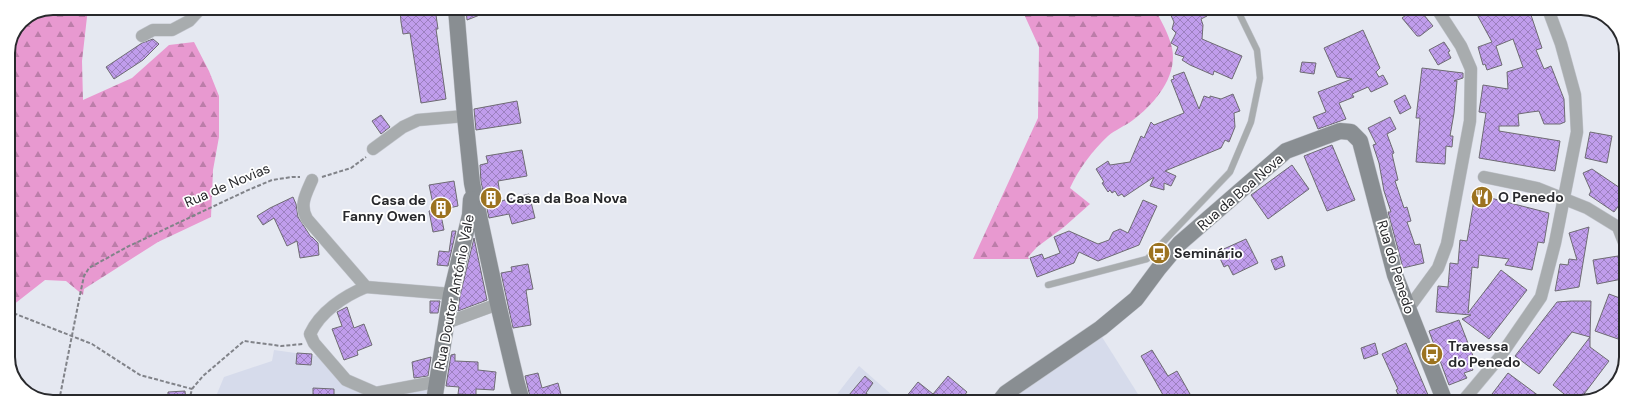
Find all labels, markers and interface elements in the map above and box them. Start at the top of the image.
street label: Rua da Boa Nova [1193,150,1287,234]
street label: Rua de Novias [182,159,272,211]
restaurant icon: O Penedo [1469,184,1495,210]
building icon: Casa da Boa Nova [478,185,504,211]
place label: O Penedo [1498,188,1564,206]
place label: Casa da Boa Nova [506,189,627,207]
place label: Casa de Fanny Owen [343,191,426,225]
building icon: Casa de Fanny Owen [428,195,454,221]
street label: Rua Doutor António Vale [430,213,478,371]
street label: Rua do Penedo [1373,218,1419,316]
bus stop icon: Seminário [1146,240,1172,266]
place label: Seminário [1174,244,1243,262]
place label: Travessa do Penedo [1448,337,1520,371]
bus stop icon: Travessa do Penedo [1419,341,1445,367]

